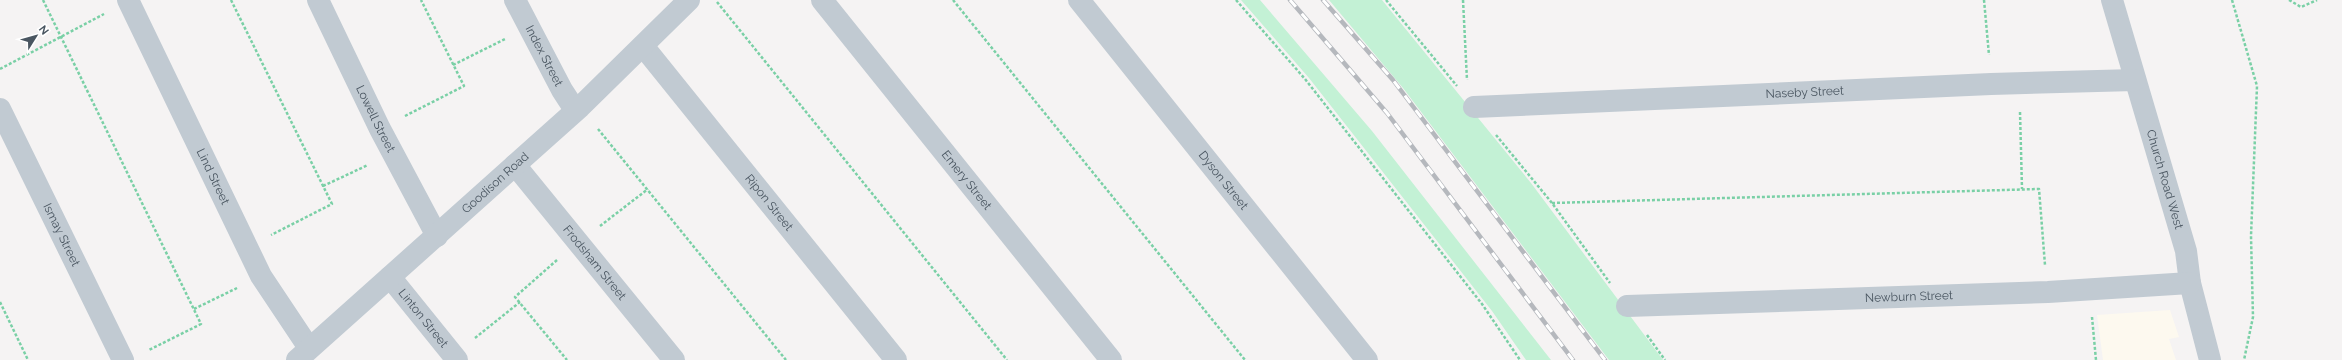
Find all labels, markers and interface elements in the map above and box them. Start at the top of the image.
north arrow [16,16,56,56]
text: N [36,23,51,38]
street label: Index Street [523,23,566,89]
street label: Lowell Street [353,83,398,155]
street label: Naseby Street [1765,84,1844,101]
street label: Church Road West [2144,128,2186,231]
street label: Lind Street [194,146,233,207]
street label: Emery Street [939,148,995,213]
street label: Dyson Street [1196,148,1251,213]
street label: Goodison Road [459,149,532,216]
street label: Ripon Street [742,172,796,234]
street label: Ismay Street [40,201,83,269]
street label: Frodsham Street [560,223,629,303]
street label: Linton Street [396,286,451,350]
street label: Newburn Street [1865,288,1953,305]

